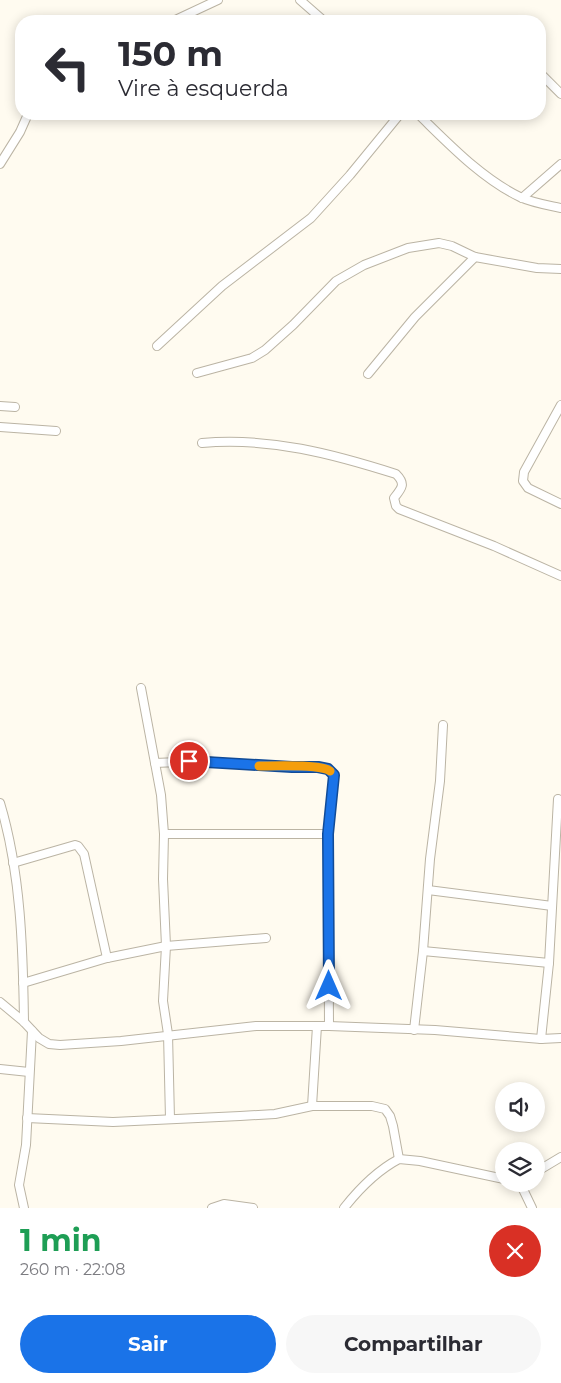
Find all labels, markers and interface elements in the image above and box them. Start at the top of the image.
text: 150 m [118,32,223,75]
icon: left [35,35,100,100]
text: Vire à esquerda [118,75,289,102]
pin [168,740,210,782]
icon: arrive [175,747,203,775]
position arrow [302,959,354,1011]
map controls [495,1082,545,1192]
button: sound [495,1082,545,1132]
button: layers [495,1142,545,1192]
text: 1 min [20,1222,101,1259]
button: close [489,1225,541,1277]
text: 260 m · 22:08 [20,1260,125,1279]
button: Sair [20,1315,276,1373]
button: Compartilhar [286,1315,541,1373]

